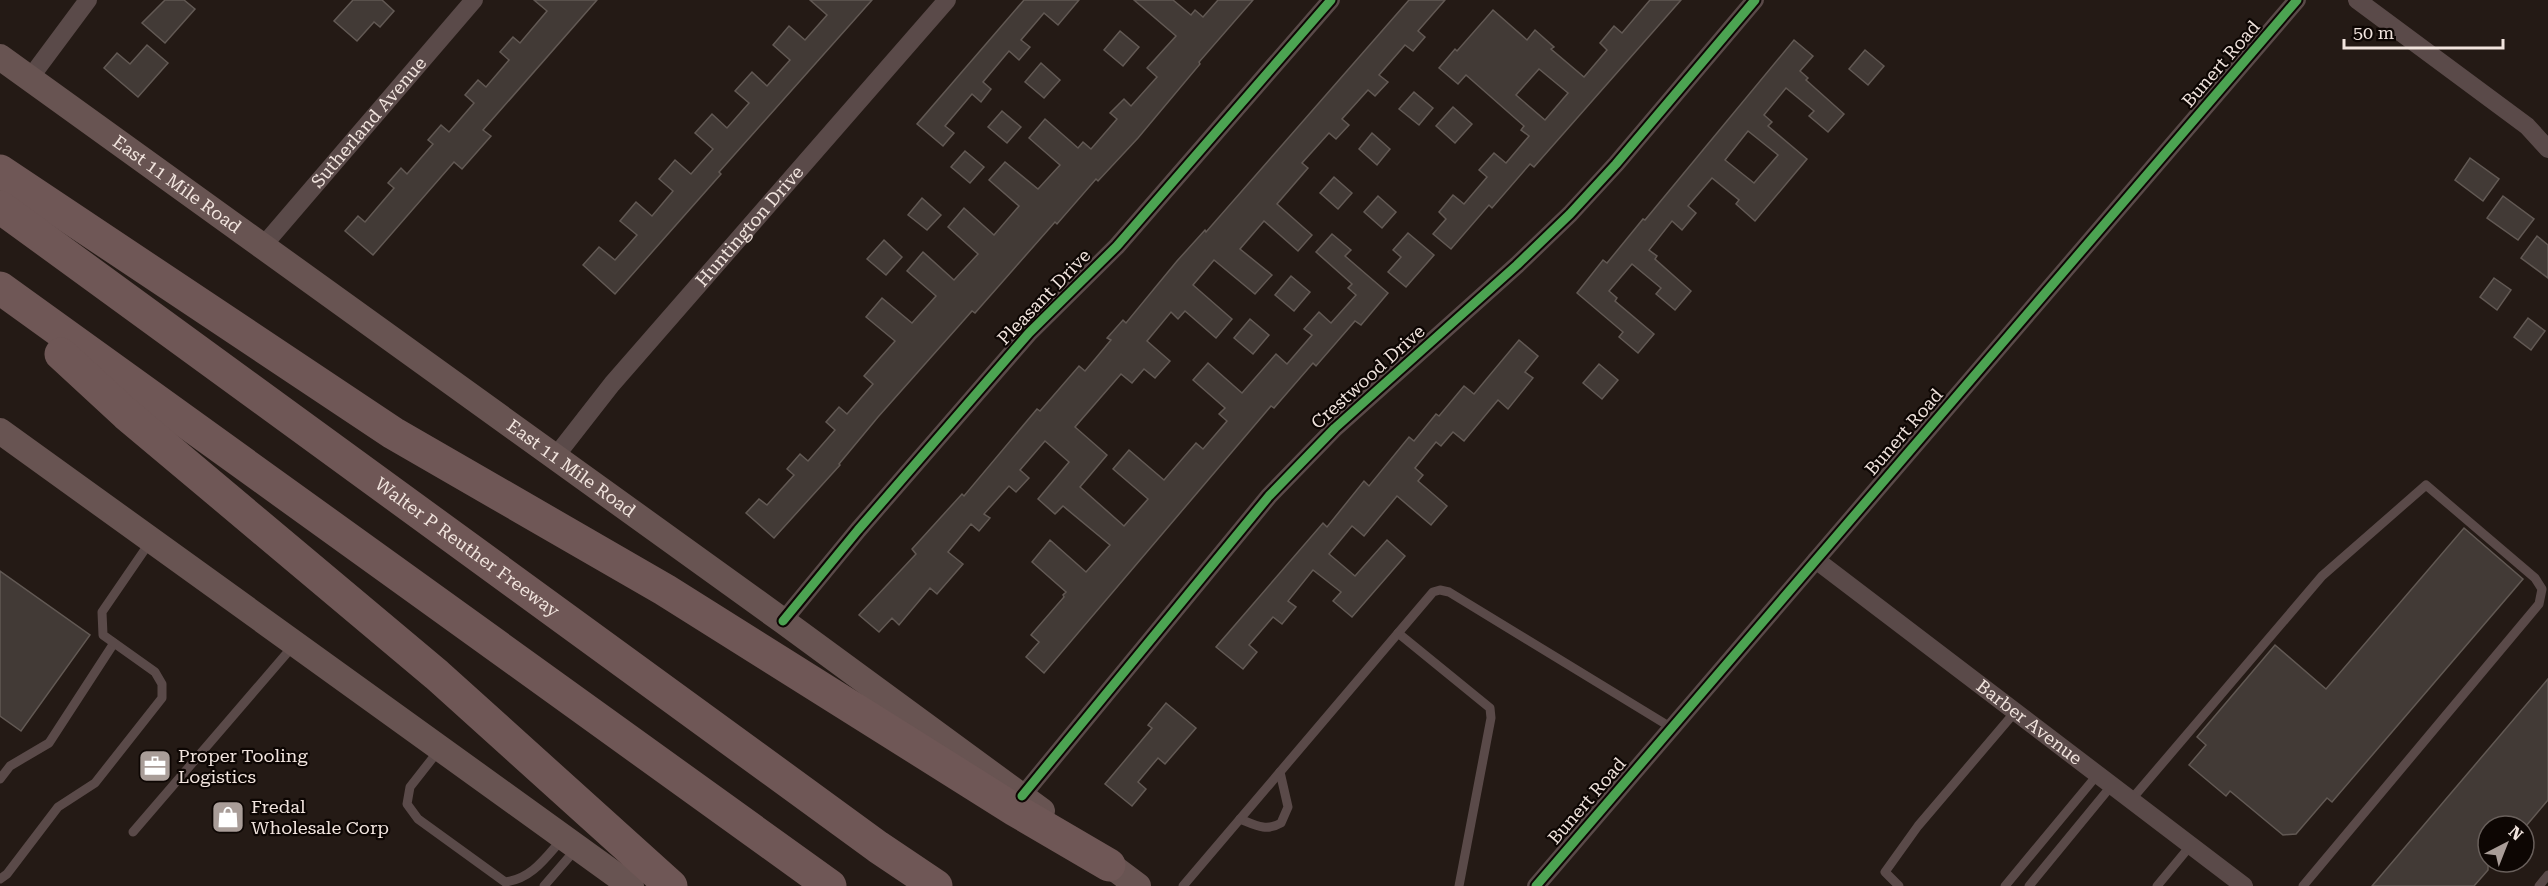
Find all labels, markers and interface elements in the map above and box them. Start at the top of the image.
scale bar [2344,12,2503,50]
street label: Bunert Road [2177,16,2264,111]
text: 50 m [2353,22,2394,43]
street label: Sutherland Avenue [306,52,430,192]
street label: East 11 Mile Road [109,131,246,238]
street label: Huntington Drive [691,161,808,291]
street label: Pleasant Drive [993,244,1095,349]
street label: Crestwood Drive [1307,320,1429,433]
street label: Bunert Road [1860,384,1947,479]
street label: East 11 Mile Road [503,415,640,522]
street label: Walter P Reuther Freeway [371,473,564,621]
street label: Barber Avenue [1973,675,2087,769]
place label: Proper Tooling Logistics [178,745,308,787]
office icon: Proper Tooling Logistics [137,748,173,784]
street label: Bunert Road [1543,753,1630,848]
place label: Fredal Wholesale Corp [251,796,389,838]
shop icon: Fredal Wholesale Corp [210,799,246,835]
north arrow [2476,814,2536,874]
text: N [2505,822,2527,844]

